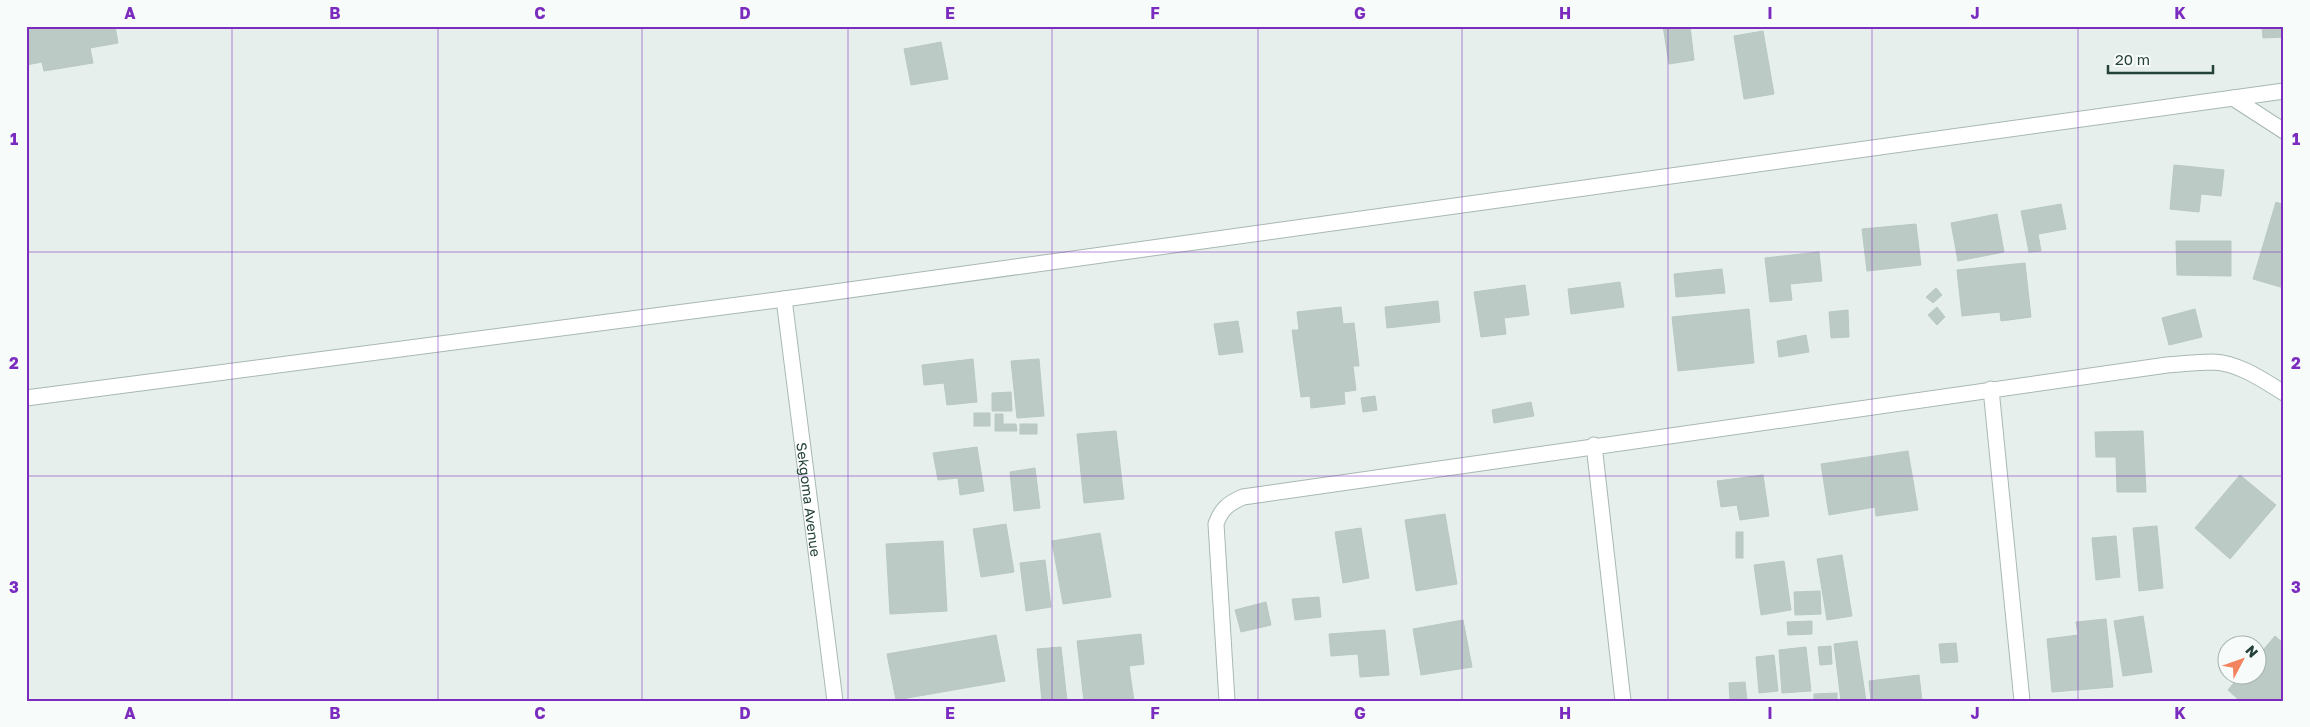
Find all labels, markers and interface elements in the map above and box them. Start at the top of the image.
text: A [124,3,136,23]
text: B [329,3,341,23]
text: C [534,3,546,23]
text: D [739,3,751,23]
text: E [945,3,955,23]
text: F [1150,3,1160,23]
text: G [1354,3,1366,23]
text: H [1559,3,1571,23]
text: I [1767,3,1773,23]
text: J [1970,3,1980,23]
text: K [2174,3,2186,23]
scale bar [2108,42,2212,74]
text: 20 m [2115,50,2150,68]
text: 1 [10,129,18,149]
text: 1 [2292,129,2300,149]
text: 2 [9,353,19,373]
text: 2 [2291,353,2301,373]
street label: Sekgoma Avenue [794,441,825,558]
text: 3 [9,577,19,597]
text: 3 [2291,577,2301,597]
north arrow [2218,634,2268,684]
text: N [2242,642,2262,661]
text: A [124,703,136,723]
text: B [329,703,341,723]
text: C [534,703,546,723]
text: D [739,703,751,723]
text: E [945,703,955,723]
text: F [1150,703,1160,723]
text: G [1354,703,1366,723]
text: H [1559,703,1571,723]
text: I [1767,703,1773,723]
text: J [1970,703,1980,723]
text: K [2174,703,2186,723]

